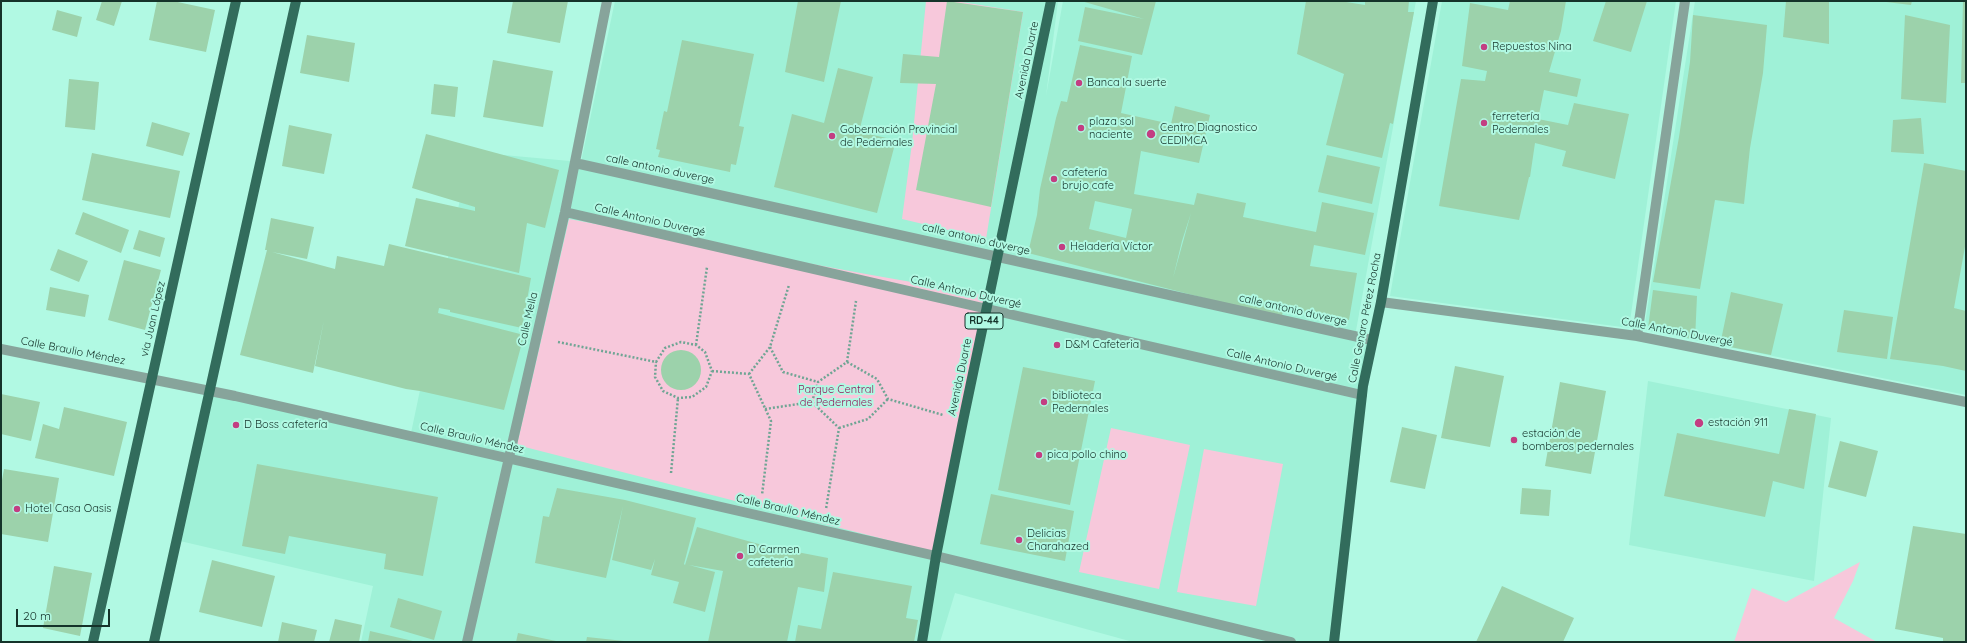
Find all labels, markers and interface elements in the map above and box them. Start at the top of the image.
street label: Avenida Duarte [1012,20,1042,100]
place label: Repuestos Nina [1492,40,1572,54]
marker: Repuestos Nina [1479,42,1489,52]
place label: Banca la suerte [1087,76,1167,90]
marker: Banca la suerte [1074,78,1084,88]
place label: ferretería Pedernales [1492,110,1549,136]
place label: plaza sol naciente [1089,115,1134,141]
marker: ferretería Pedernales [1479,118,1489,128]
place label: Centro Diagnostico CEDIMCA [1160,121,1258,147]
place label: Gobernación Provincial de Pedernales [840,123,957,149]
marker: plaza sol naciente [1076,123,1086,133]
marker: Centro Diagnostico CEDIMCA [1145,128,1157,140]
marker: Gobernación Provincial de Pedernales [827,131,837,141]
street label: calle antonio duverge [605,151,715,187]
place label: cafetería brujo cafe [1062,166,1114,192]
marker: cafetería brujo cafe [1049,174,1059,184]
street label: Calle Antonio Duvergé [593,201,707,239]
street label: calle antonio duverge [921,220,1031,258]
place label: Heladería Víctor [1070,240,1152,254]
marker: Heladería Víctor [1057,242,1067,252]
street label: Calle Genaro Pérez Rocha [1346,252,1384,384]
street label: Calle Antonio Duvergé [909,273,1023,311]
street label: via Juan López [138,280,168,358]
street label: Calle Mella [515,291,541,347]
street label: calle antonio duverge [1238,291,1348,329]
road number: RD-44 [965,313,1003,329]
street label: Calle Antonio Duvergé [1620,315,1734,349]
street label: Calle Braulio Méndez [19,334,127,368]
street label: Avenida Duarte [945,337,975,417]
place label: D&M Cafeteria [1065,338,1139,352]
marker: D&M Cafeteria [1052,340,1062,350]
street label: Calle Antonio Duvergé [1225,346,1339,384]
park label: Parque Central de Pedernales [798,383,874,409]
place label: biblioteca Pedernales [1052,389,1109,415]
marker: biblioteca Pedernales [1039,397,1049,407]
place label: estación 911 [1708,416,1768,430]
marker: estación 911 [1693,417,1705,429]
place label: D Boss cafetería [244,418,327,432]
marker: D Boss cafetería [231,420,241,430]
street label: Calle Braulio Méndez [419,420,525,456]
place label: estación de bomberos pedernales [1522,427,1634,453]
marker: estación de bomberos pedernales [1509,435,1519,445]
place label: pica pollo chino [1047,448,1127,462]
marker: pica pollo chino [1034,450,1044,460]
street label: Calle Braulio Méndez [735,492,841,528]
place label: Hotel Casa Oasis [25,502,112,516]
marker: Hotel Casa Oasis [12,504,22,514]
place label: Delicias Charahazed [1027,527,1089,553]
marker: Delicias Charahazed [1014,535,1024,545]
place label: D Carmen cafetería [748,543,800,569]
marker: D Carmen cafetería [735,551,745,561]
scale bar [18,601,112,627]
text: 20 m [23,608,51,623]

